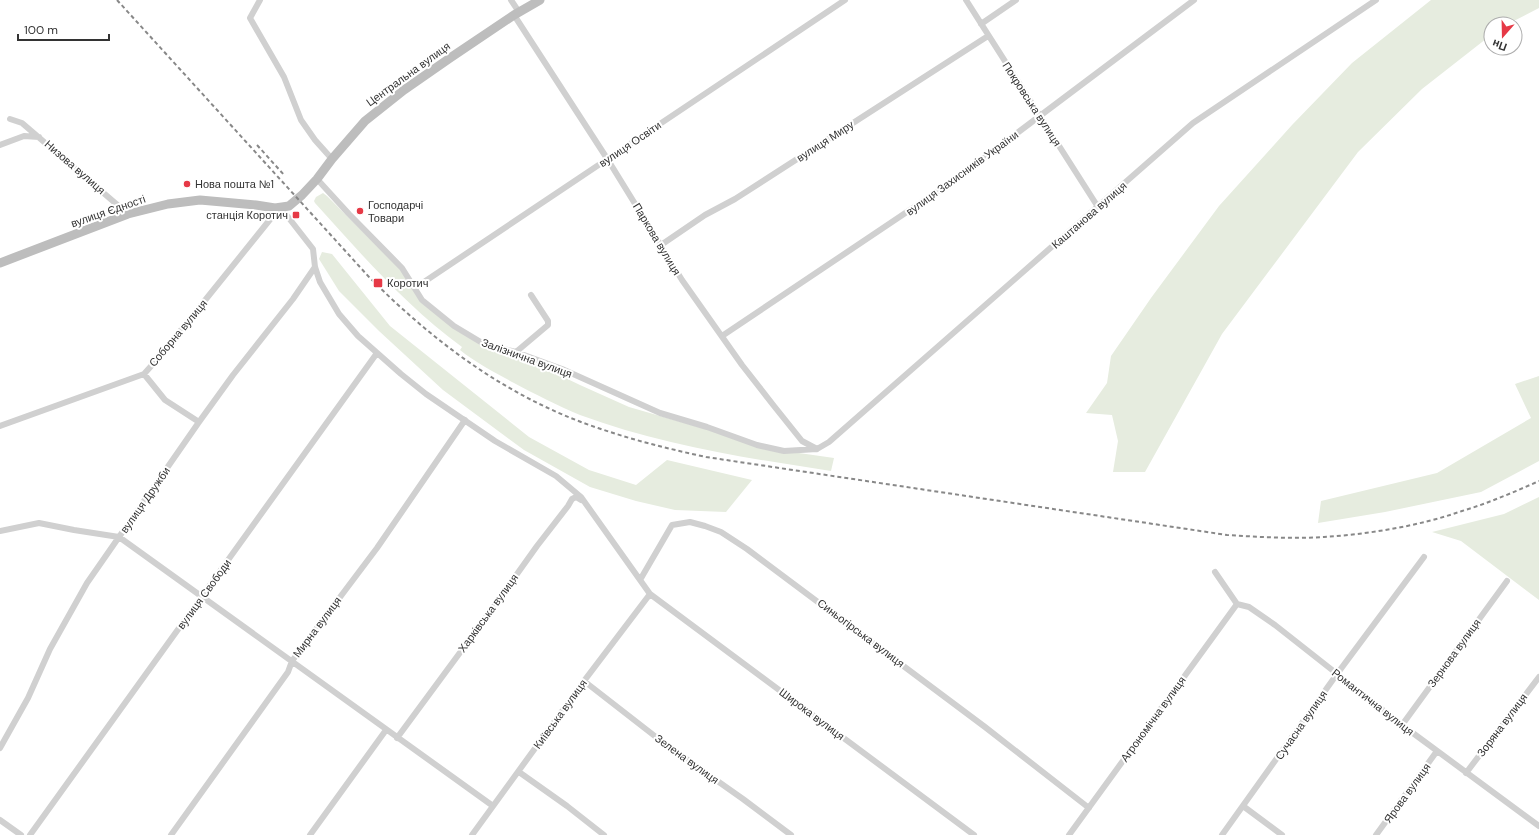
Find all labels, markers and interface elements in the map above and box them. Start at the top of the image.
scale bar [18,16,109,42]
north arrow [1483,16,1523,56]
text: 100 m [24,22,58,38]
text: Пн [1490,36,1509,54]
street label: Центральна вулиця [363,39,453,109]
street label: Покровська вулиця [999,59,1065,149]
street label: вулиця Миру [794,117,857,165]
street label: вулиця Освіти [596,118,664,170]
street label: вулиця Захисників України [903,127,1021,219]
street label: Низова вулиця [42,137,108,197]
place label: Нова пошта №1 [195,177,274,191]
marker: Нова пошта №1 [182,179,192,189]
street label: Каштанова вулиця [1049,179,1129,251]
street label: вулиця Єдності [69,192,147,230]
place label: Господарчі Товари [368,198,423,225]
street label: Паркова вулиця [630,200,684,278]
marker: Господарчі Товари [355,206,365,216]
place label: станція Коротич [206,208,288,222]
marker: станція Коротич [291,210,301,220]
place label: Коротич [387,276,428,290]
marker: Коротич [372,277,384,289]
street label: Соборна вулиця [146,297,210,369]
street label: Залізнична вулиця [480,335,574,381]
street label: вулиця Дружби [117,464,173,536]
street label: вулиця Свободи [174,556,234,632]
street label: Харківська вулиця [455,571,521,655]
street label: Мирна вулиця [290,594,344,660]
street label: Синьогірська вулиця [815,596,907,670]
street label: Зернова вулиця [1424,616,1484,690]
street label: Романтична вулиця [1329,666,1417,738]
street label: Агрономічна вулиця [1117,673,1189,765]
street label: Київська вулиця [530,677,590,751]
street label: Широка вулиця [777,685,847,743]
street label: Сучасна вулиця [1272,688,1330,762]
street label: Зоряна вулиця [1474,691,1530,759]
street label: Зелена вулиця [652,731,722,787]
street label: Ярова вулиця [1381,760,1433,826]

